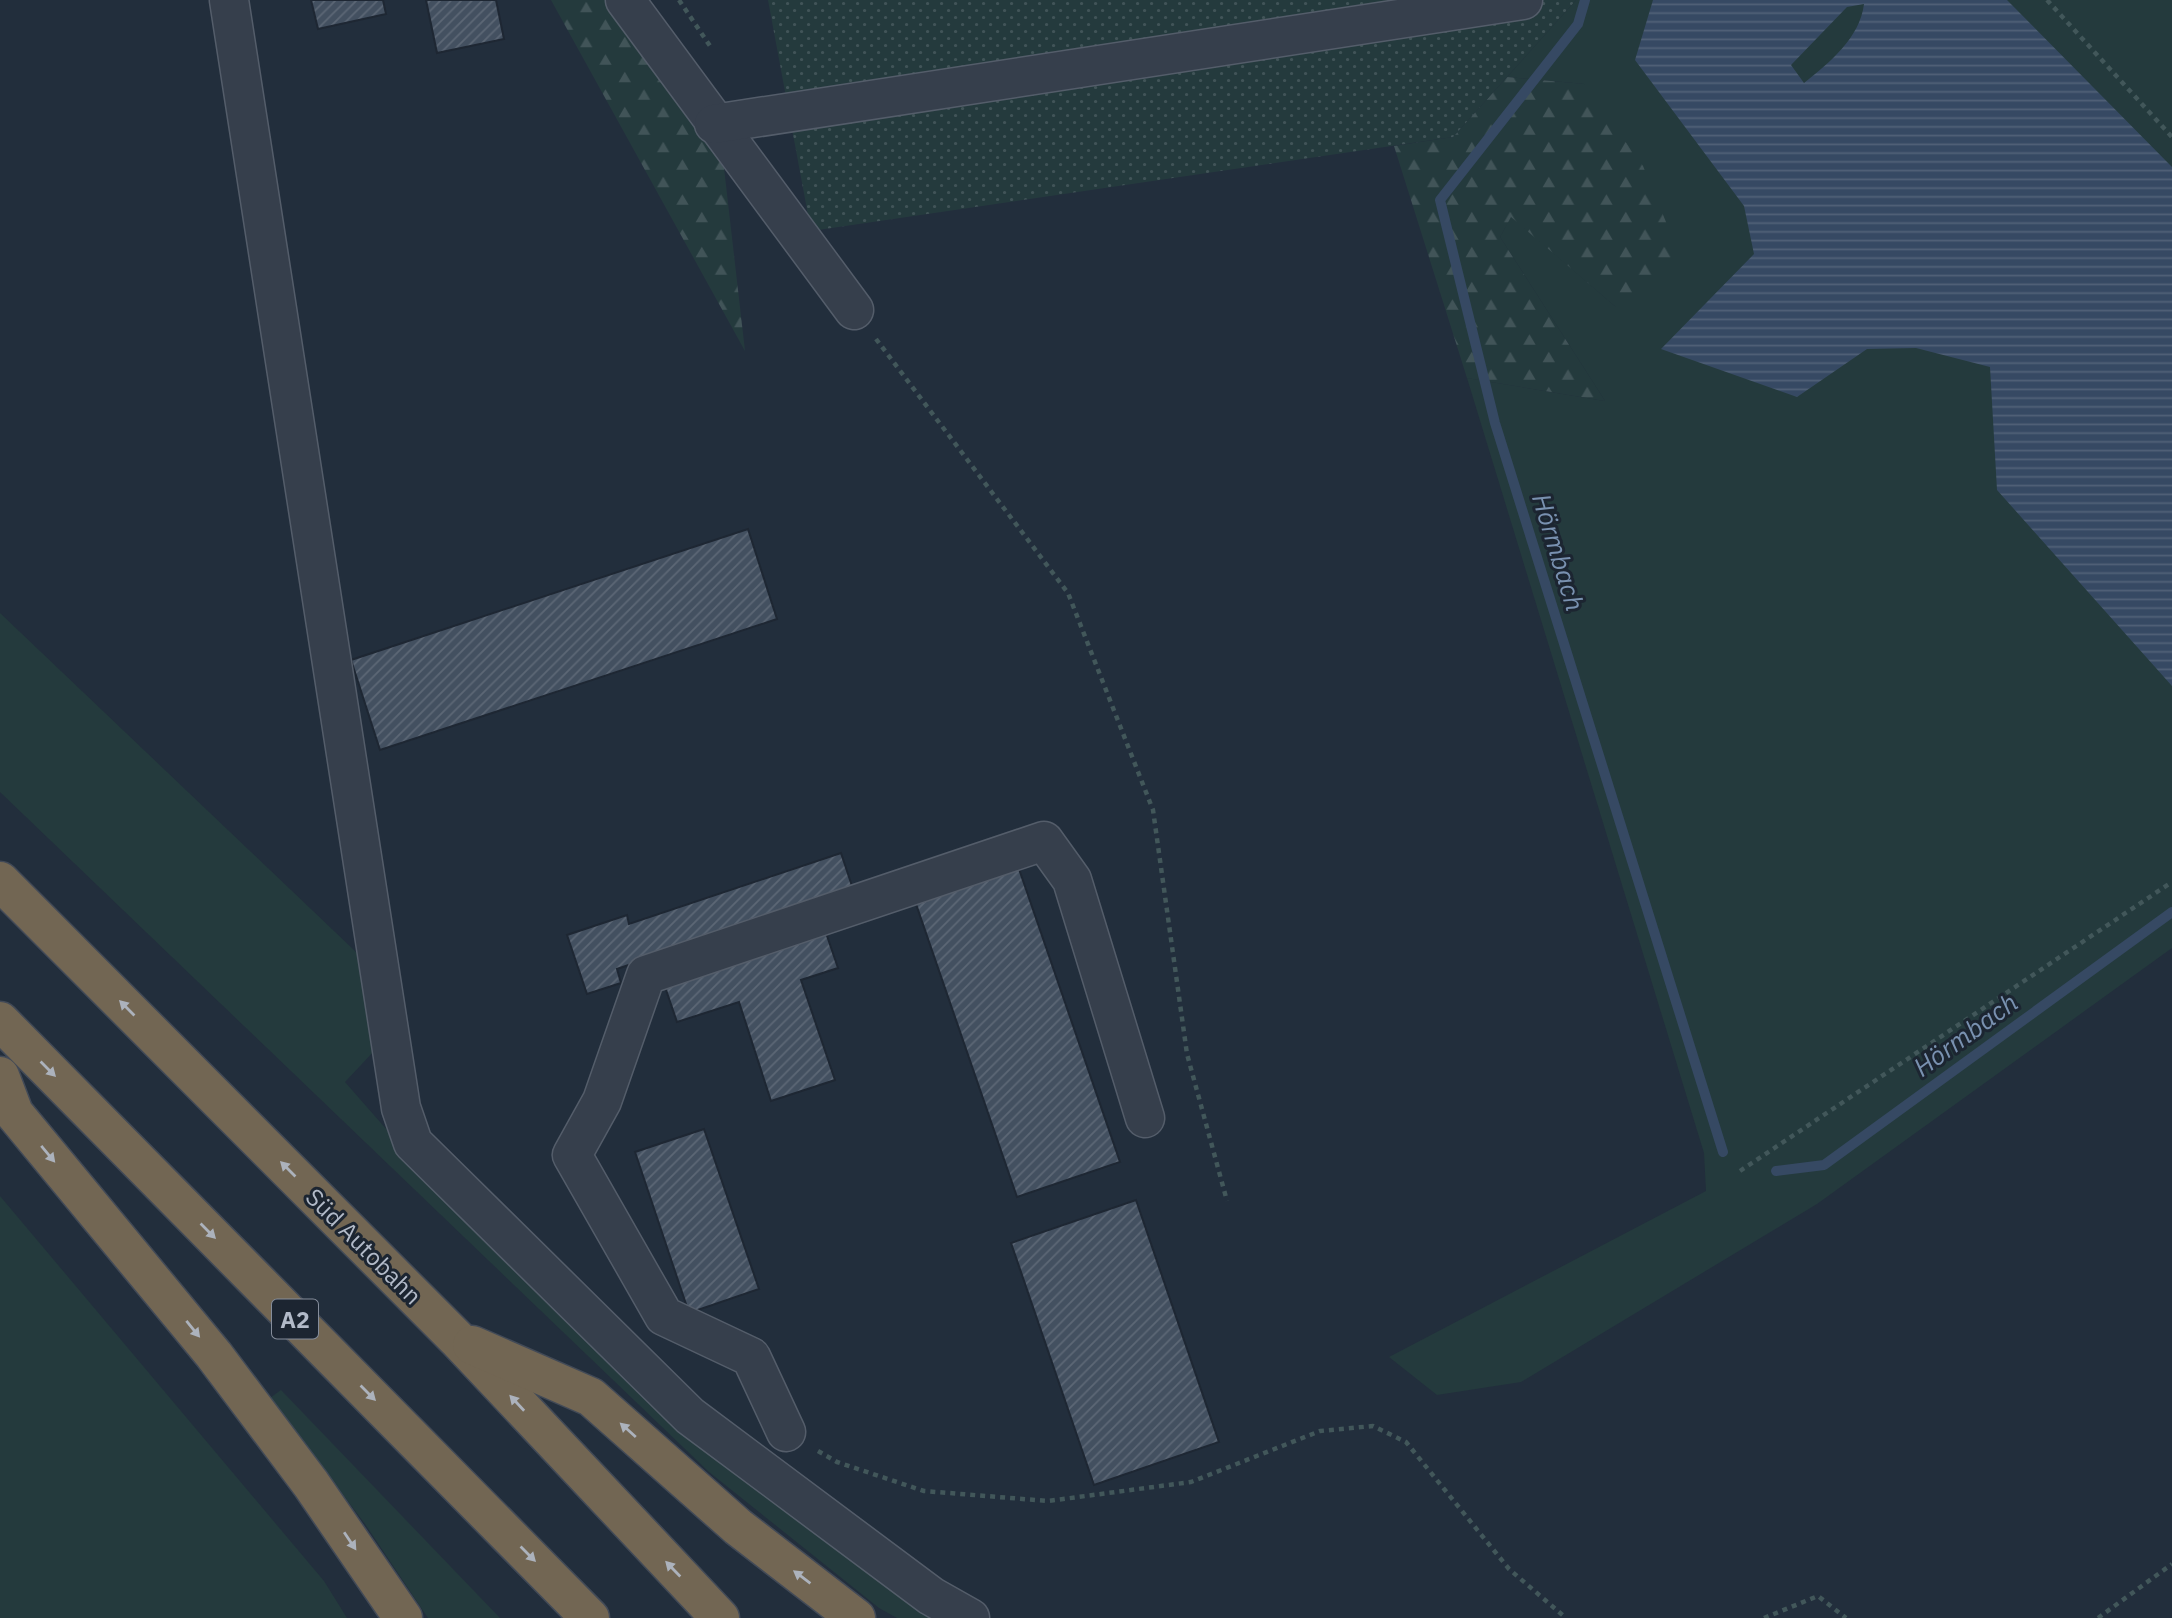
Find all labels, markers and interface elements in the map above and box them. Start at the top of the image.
water label: Hörmbach [1525,489,1593,615]
water label: Hörmbach [1906,985,2024,1083]
one-way arrow [119,1001,136,1017]
one-way arrow [39,1061,56,1077]
one-way arrow [40,1145,55,1162]
one-way arrow [279,1161,296,1178]
street label: Süd Autobahn [299,1181,429,1311]
one-way arrow [200,1222,216,1239]
road number: A2 [272,1300,318,1338]
one-way arrow [185,1321,200,1338]
one-way arrow [360,1384,377,1401]
one-way arrow [509,1394,525,1412]
one-way arrow [619,1422,637,1438]
one-way arrow [343,1532,357,1550]
one-way arrow [520,1546,537,1563]
one-way arrow [665,1561,681,1578]
one-way arrow [793,1569,811,1584]

